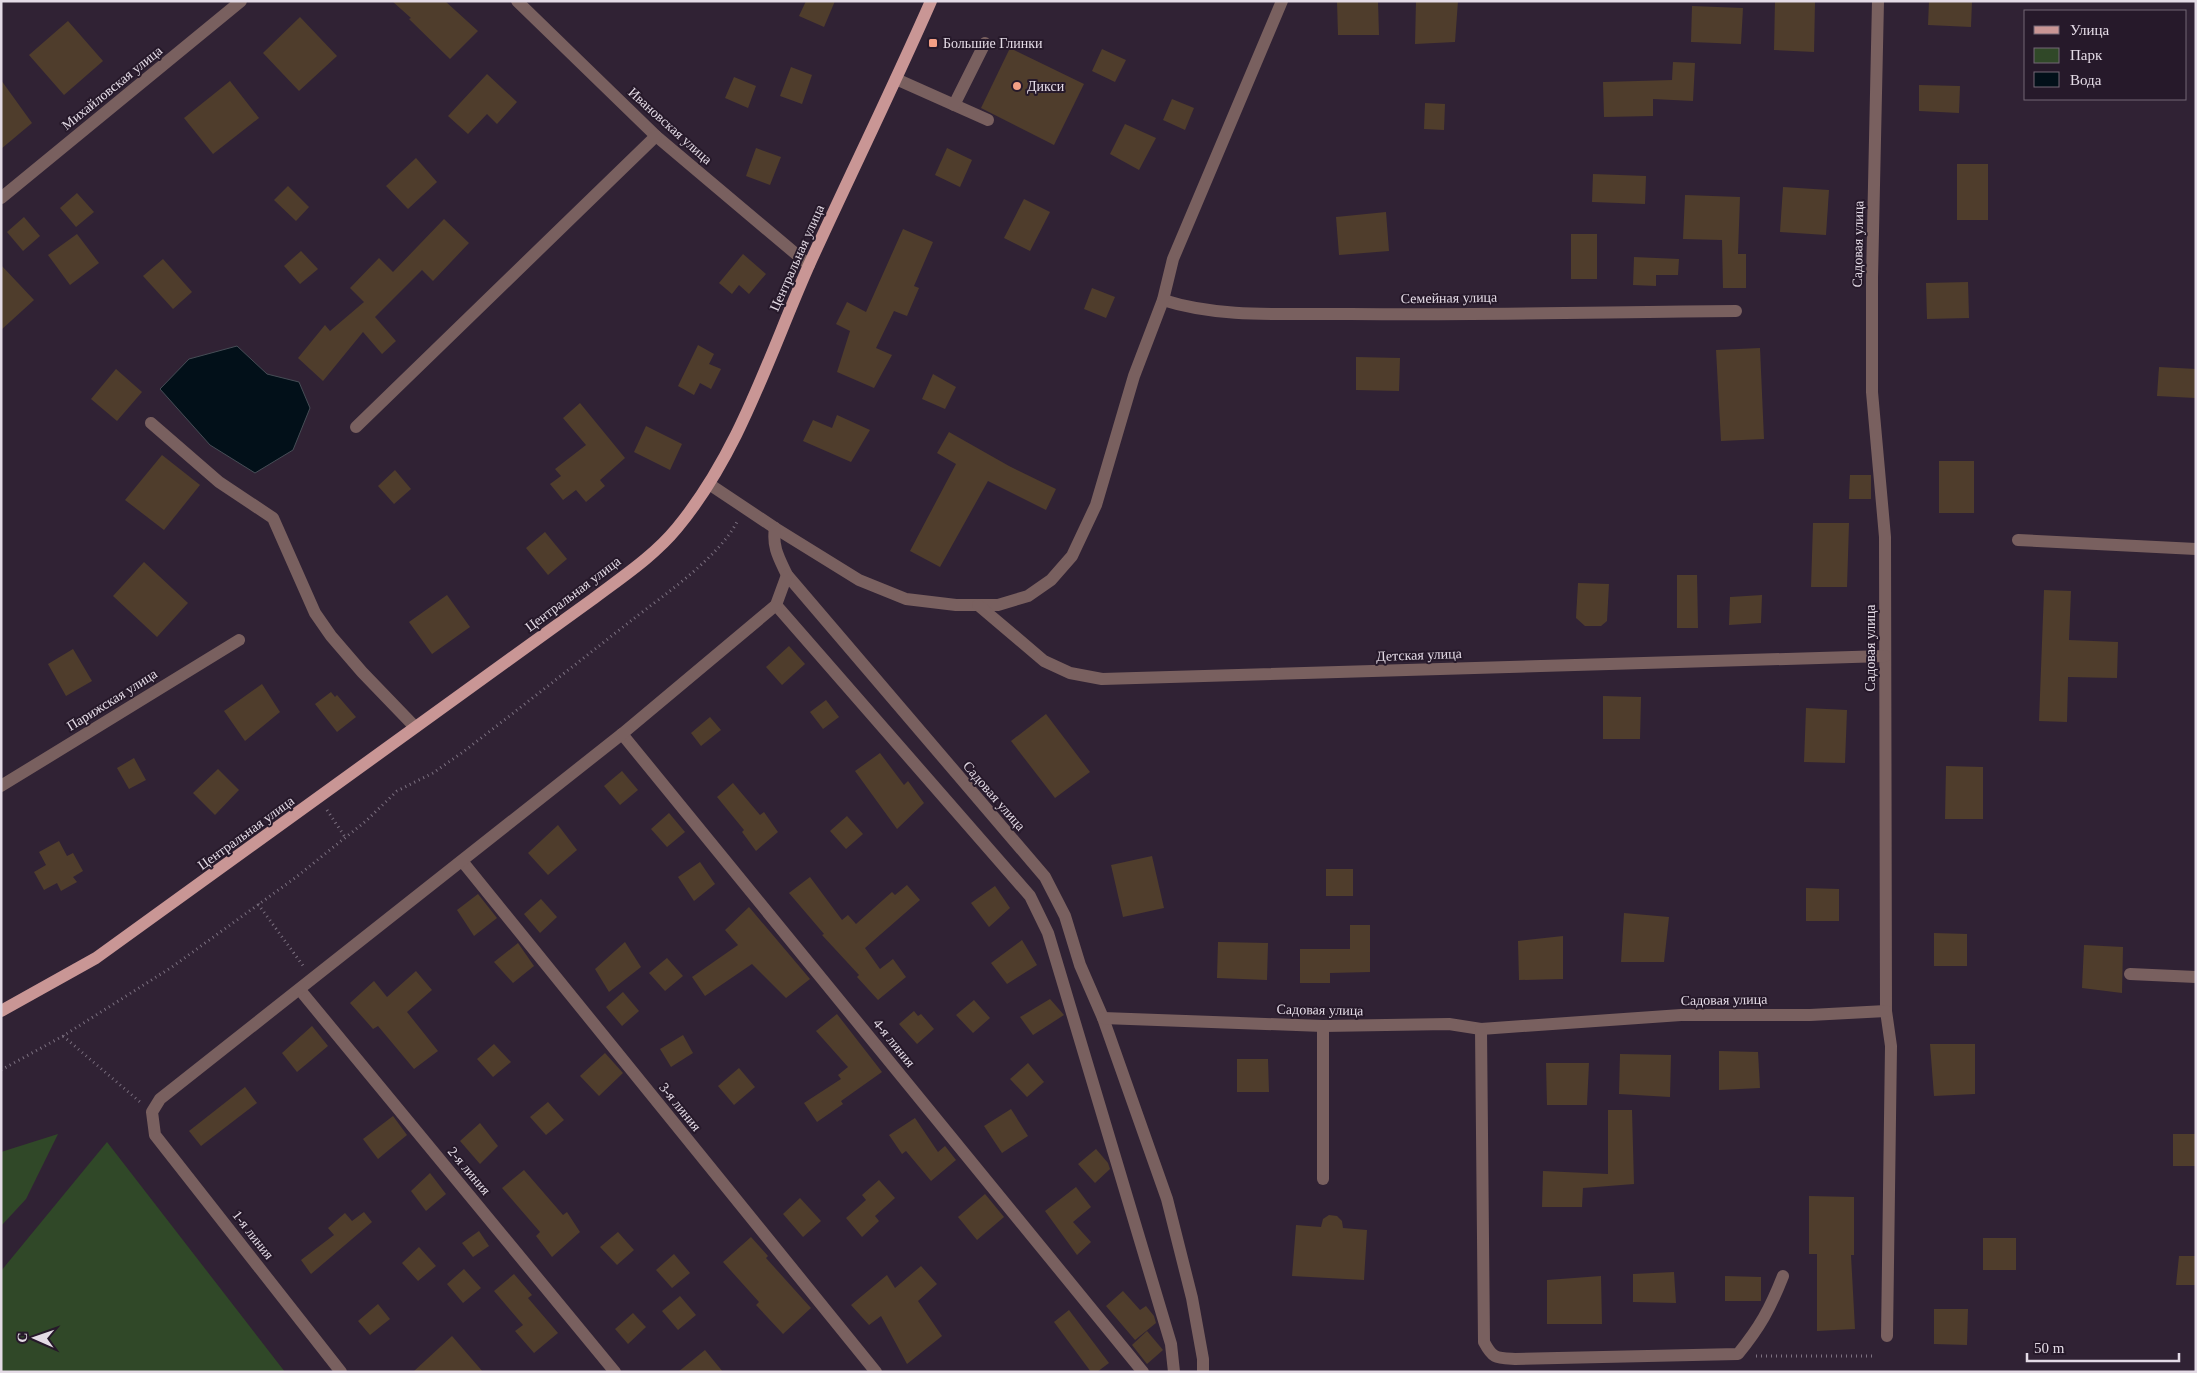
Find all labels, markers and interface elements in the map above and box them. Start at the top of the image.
legend [2024,10,2187,100]
text: Улица [2070,22,2109,38]
place label: Большие Глинки [943,36,1043,51]
marker: Большие Глинки [927,37,939,49]
street label: Михайловская улица [59,43,166,133]
text: Парк [2070,47,2103,63]
text: Вода [2070,72,2102,88]
place label: Дикси [1027,79,1065,94]
marker: Дикси [1011,80,1023,92]
street label: Ивановская улица [625,85,715,168]
street label: Садовая улица [1850,200,1866,288]
street label: Центральная улица [767,202,828,314]
street label: Семейная улица [1401,290,1498,306]
street label: Центральная улица [523,553,624,635]
street label: Садовая улица [1863,604,1878,691]
street label: Детская улица [1376,646,1463,664]
street label: Парижская улица [64,666,161,734]
street label: Садовая улица [960,758,1029,834]
street label: Центральная улица [195,793,298,873]
street label: Садовая улица [1680,992,1768,1008]
street label: Садовая улица [1276,1002,1364,1018]
street label: 4-я линия [870,1016,918,1070]
street label: 3-я линия [656,1080,704,1134]
street label: 2-я линия [445,1144,494,1198]
street label: 1-я линия [229,1208,277,1263]
north arrow [10,1313,60,1363]
scale bar [2027,1330,2180,1362]
text: С [15,1332,30,1343]
text: 50 m [2034,1340,2065,1356]

